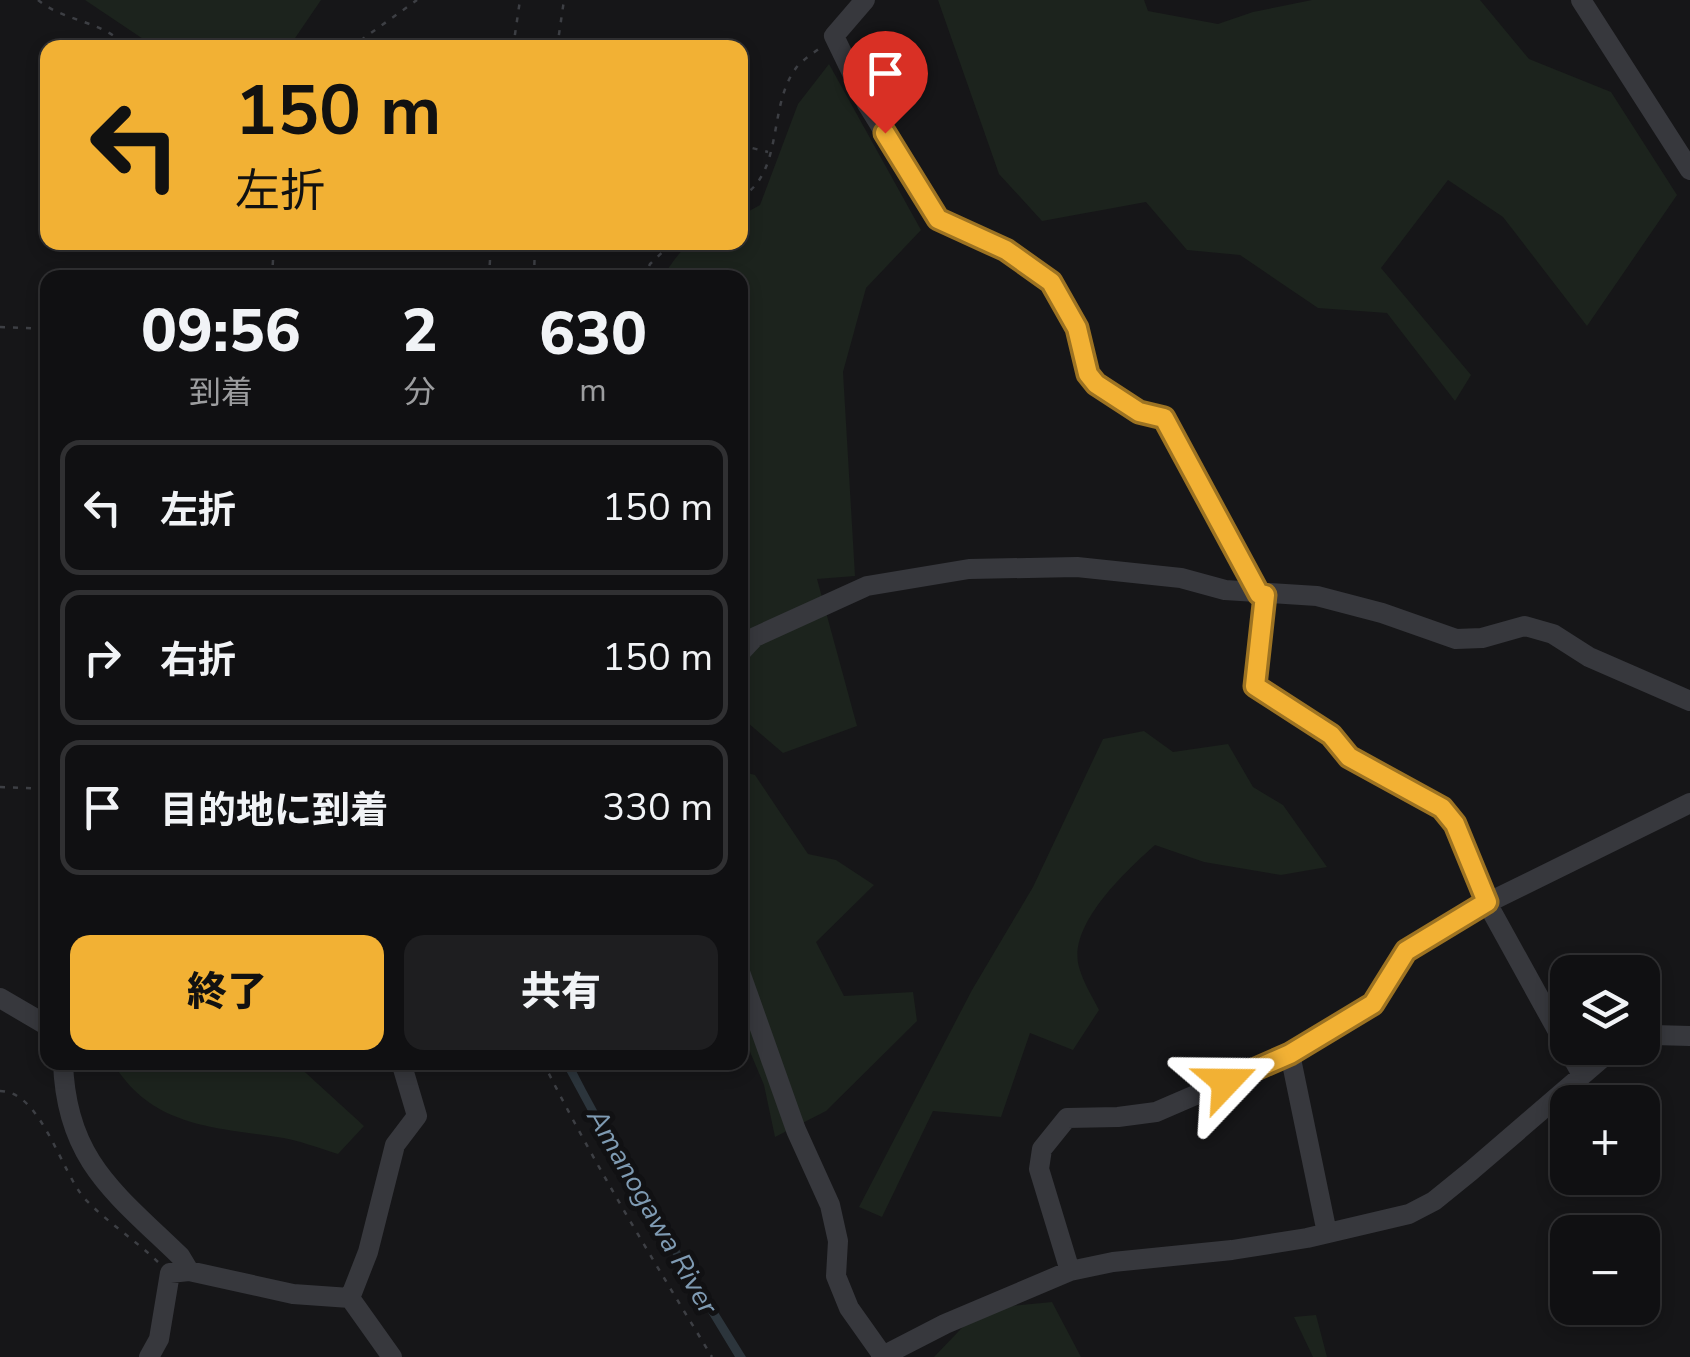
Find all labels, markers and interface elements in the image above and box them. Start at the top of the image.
pin [843,31,928,134]
icon: arrive [858,46,913,101]
text: 150 m [235,63,441,159]
icon: left [70,80,200,210]
text: 左折 [235,161,325,222]
text: 09:56 [141,290,301,372]
text: 2 [402,290,438,372]
text: 630 [539,293,647,375]
text: m [579,369,607,412]
text: 到着 [189,371,253,414]
text: 分 [404,371,436,414]
icon: left [75,480,130,535]
text: 150 m [602,482,713,533]
text: 左折 [160,485,236,536]
icon: right [75,630,130,685]
text: 150 m [602,632,713,683]
text: 右折 [160,635,236,686]
icon: arrive [75,780,130,835]
text: 330 m [602,782,713,833]
text: 目的地に到着 [160,785,388,836]
button: 終了 [70,935,384,1050]
button: 共有 [404,935,718,1050]
map controls [1550,955,1660,1325]
button: layers [1550,955,1660,1065]
position arrow [1174,1030,1278,1134]
button: + [1550,1085,1660,1195]
water label: Amanogawa River [577,1101,727,1322]
button: − [1550,1215,1660,1325]

